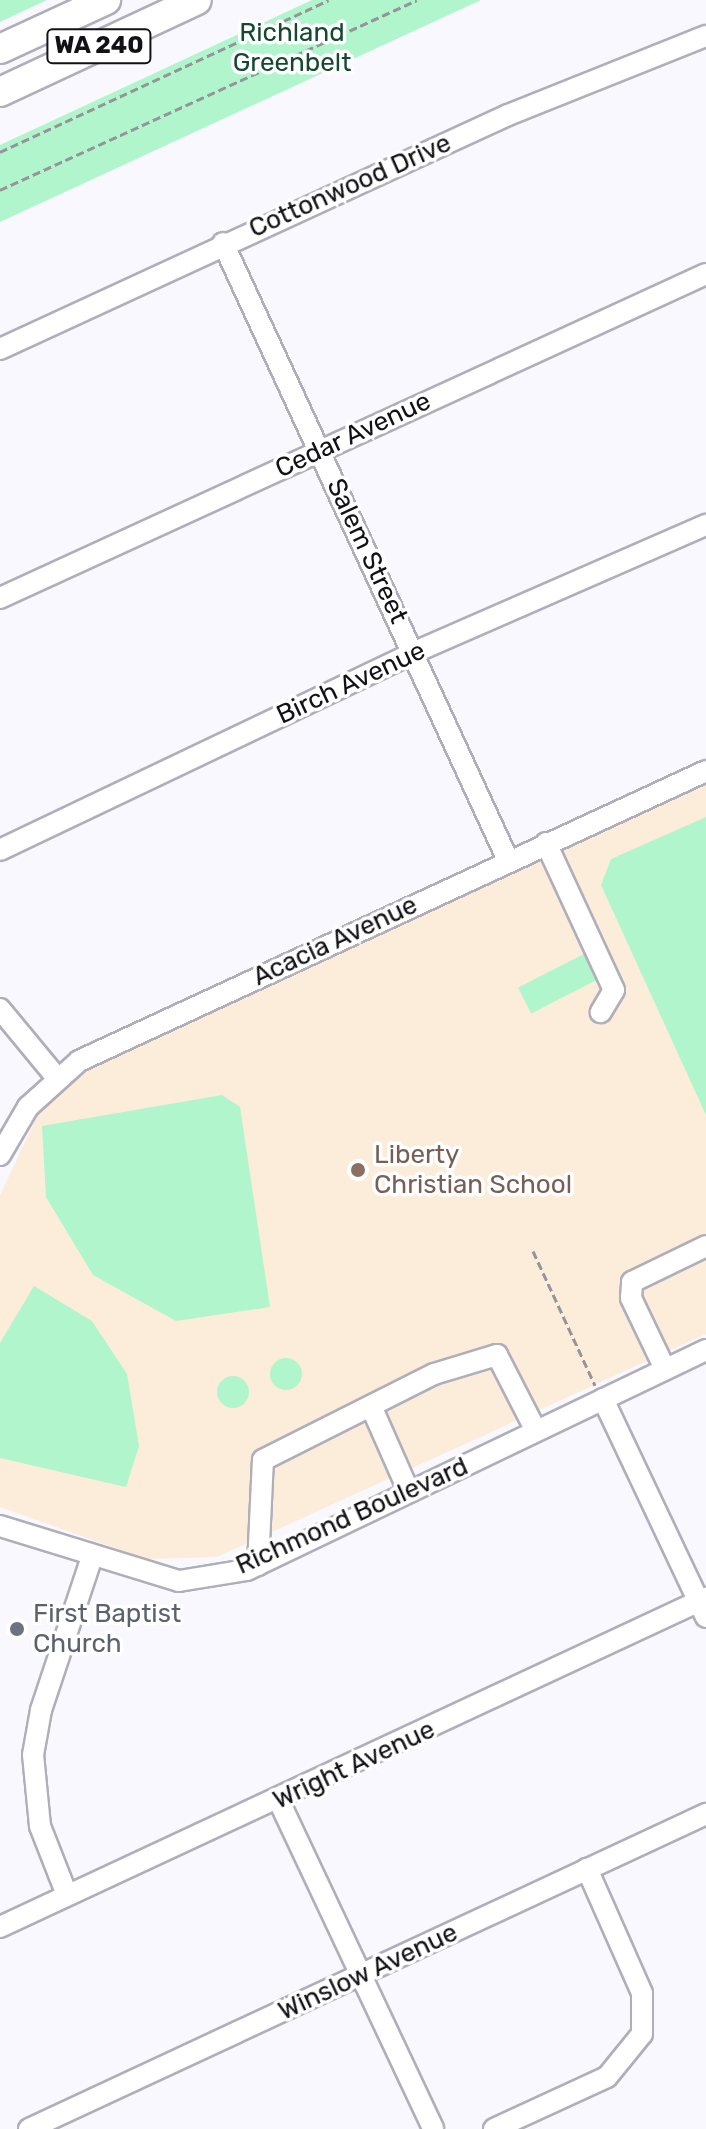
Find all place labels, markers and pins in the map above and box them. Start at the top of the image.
place label: Liberty Christian School [374,1139,572,1200]
marker: Liberty Christian School [349,1161,367,1179]
place label: First Baptist Church [33,1598,181,1660]
marker: First Baptist Church [8,1620,26,1638]

